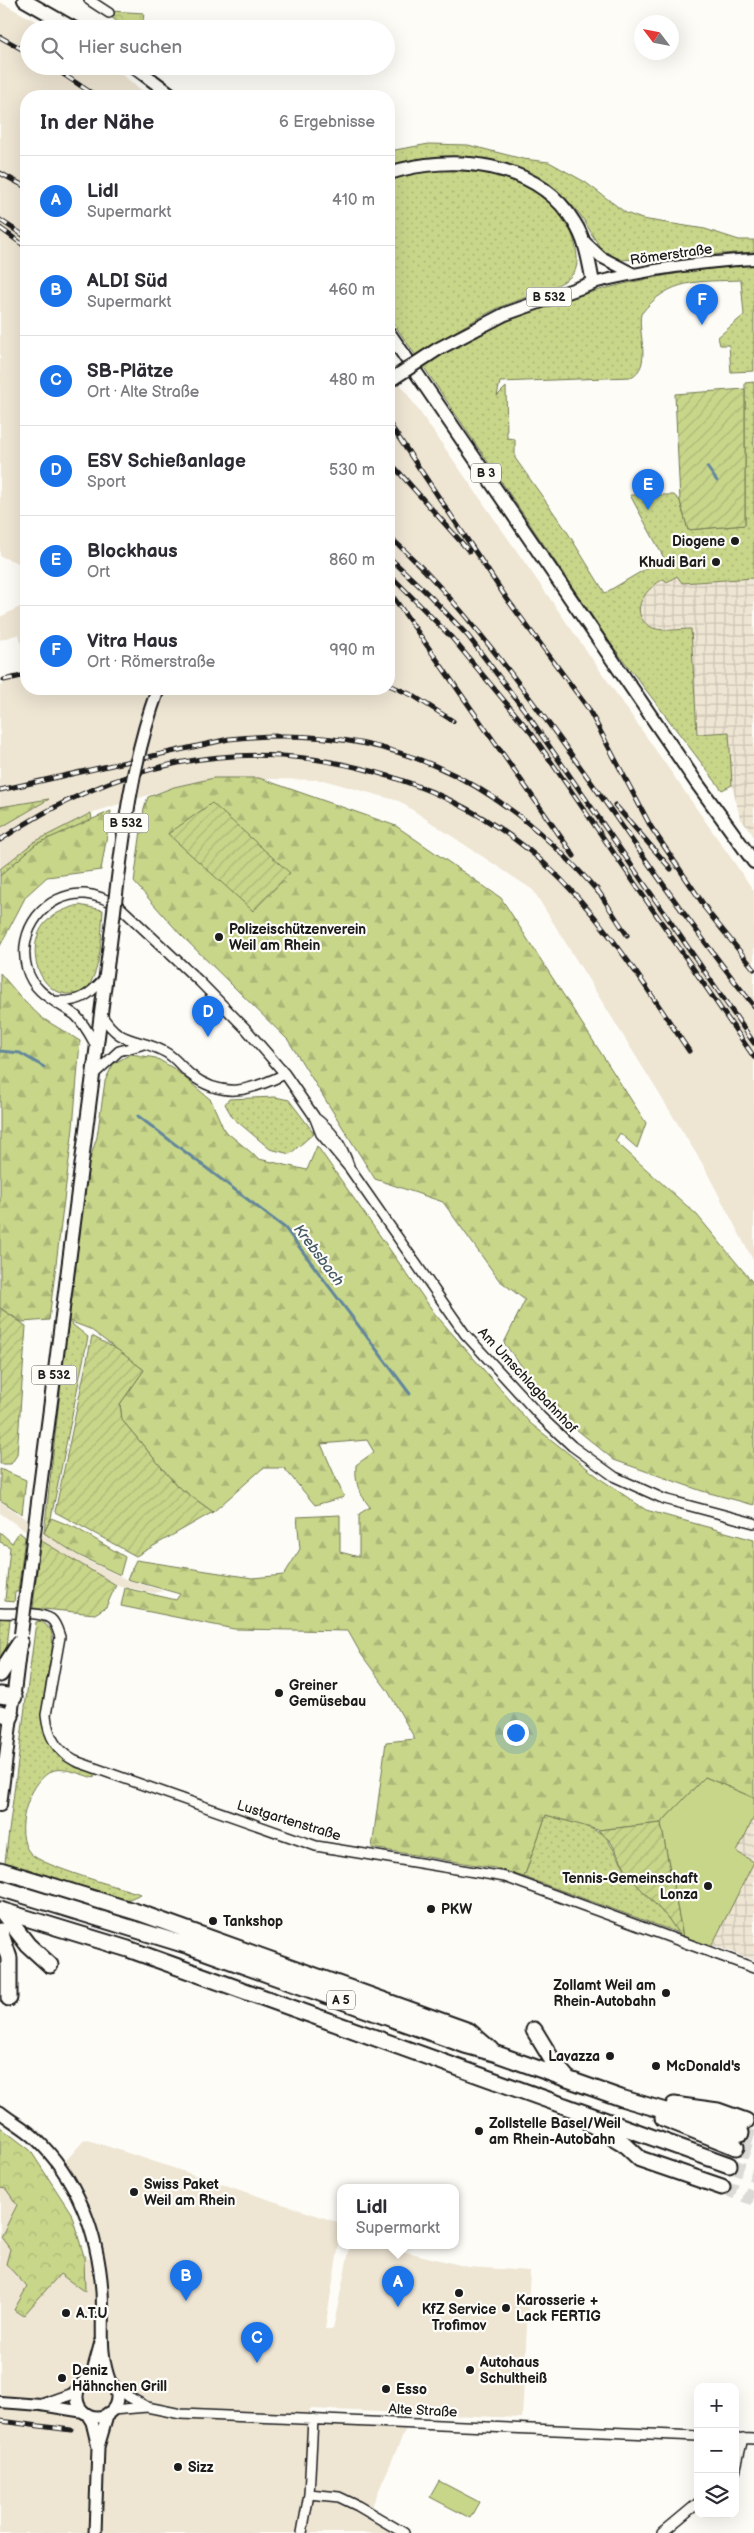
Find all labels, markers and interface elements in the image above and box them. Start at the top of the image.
north arrow [634,15,679,60]
search box [20,20,395,75]
icon: search [38,34,66,62]
text: Hier suchen [78,36,182,59]
text: In der Nähe [40,110,154,135]
text: 6 Ergebnisse [279,113,375,132]
text: Lidl [87,180,118,203]
text: A [51,191,61,210]
text: 410 m [332,191,375,210]
text: Supermarkt [87,203,171,222]
street label: Römerstraße [629,240,713,269]
text: ALDI Süd [87,270,168,293]
text: B [50,281,62,300]
text: 460 m [329,281,375,300]
pin: F [686,284,718,325]
road number: B 532 [526,288,572,306]
text: Supermarkt [87,293,171,312]
text: SB-Plätze [87,360,173,383]
text: C [50,371,62,390]
text: 480 m [329,371,375,390]
text: Ort · Alte Straße [87,383,199,402]
text: ESV Schießanlage [87,450,246,473]
text: D [50,461,62,480]
text: 530 m [329,461,375,480]
road number: B 3 [471,463,501,482]
pin: E [632,469,664,510]
text: Sport [87,473,126,492]
place label: Diogene [672,533,725,550]
marker: Diogene [729,535,741,547]
text: Blockhaus [87,540,178,563]
text: E [51,551,61,570]
text: 860 m [329,551,375,570]
place label: Khudi Bari [639,554,706,571]
marker: Khudi Bari [710,556,722,568]
text: Ort [87,563,110,582]
text: Vitra Haus [87,630,178,653]
text: F [51,641,61,660]
text: 990 m [330,641,375,660]
text: Ort · Römerstraße [87,653,215,672]
road number: B 532 [104,814,148,832]
place label: Polizeischützenverein Weil am Rhein [229,921,366,954]
marker: Polizeischützenverein Weil am Rhein [213,931,225,943]
pin: D [192,996,224,1037]
water label: Krebsbach [289,1221,348,1290]
street label: Am Umschlagbahnhof [474,1324,581,1437]
road number: B 532 [32,1366,76,1384]
place label: Greiner Gemüsebau [289,1677,366,1710]
marker: Greiner Gemüsebau [273,1687,285,1699]
your location [503,1720,529,1746]
street label: Lustgartenstraße [235,1797,343,1844]
place label: Tennis-Gemeinschaft Lonza [562,1870,698,1903]
marker: Tennis-Gemeinschaft Lonza [702,1880,714,1892]
place label: PKW [441,1901,472,1918]
marker: PKW [425,1903,437,1915]
place label: Tankshop [223,1913,283,1930]
marker: Tankshop [207,1915,219,1927]
place label: Zollamt Weil am Rhein-Autobahn [553,1977,656,2010]
marker: Zollamt Weil am Rhein-Autobahn [660,1987,672,1999]
road number: A 5 [327,1990,355,2010]
place label: Lavazza [548,2048,600,2065]
marker: Lavazza [604,2050,616,2062]
place label: McDonald's [666,2058,741,2075]
marker: McDonald's [650,2060,662,2072]
place label: Zollstelle Basel/Weil am Rhein-Autobahn [489,2115,621,2148]
marker: Zollstelle Basel/Weil am Rhein-Autobahn [473,2125,485,2137]
place label: Swiss Paket Weil am Rhein [144,2176,235,2209]
popup [337,2184,459,2249]
marker: Swiss Paket Weil am Rhein [128,2186,140,2198]
text: Lidl [356,2196,387,2219]
text: Supermarkt [356,2219,440,2238]
pin: B [170,2260,202,2301]
pin: A [382,2266,414,2307]
marker: KfZ Service Trofimov [453,2287,465,2299]
place label: Karosserie + Lack FERTIG [516,2292,601,2325]
place label: KfZ Service Trofimov [422,2301,496,2334]
marker: Karosserie + Lack FERTIG [500,2302,512,2314]
place label: A.T.U [75,2305,107,2322]
marker: A.T.U [60,2307,72,2319]
pin: C [241,2322,273,2363]
place label: Autohaus Schultheiß [479,2354,547,2387]
place label: Deniz Hähnchen Grill [72,2362,167,2395]
marker: Autohaus Schultheiß [464,2364,476,2376]
marker: Deniz Hähnchen Grill [56,2372,68,2384]
place label: Esso [396,2381,427,2398]
marker: Esso [380,2383,392,2395]
map controls [694,2383,739,2518]
button: + [694,2383,739,2428]
street label: Alte Straße [388,2400,458,2421]
button: − [694,2428,739,2473]
place label: Sizz [188,2459,214,2476]
marker: Sizz [172,2461,184,2473]
button: layers [694,2473,739,2518]

